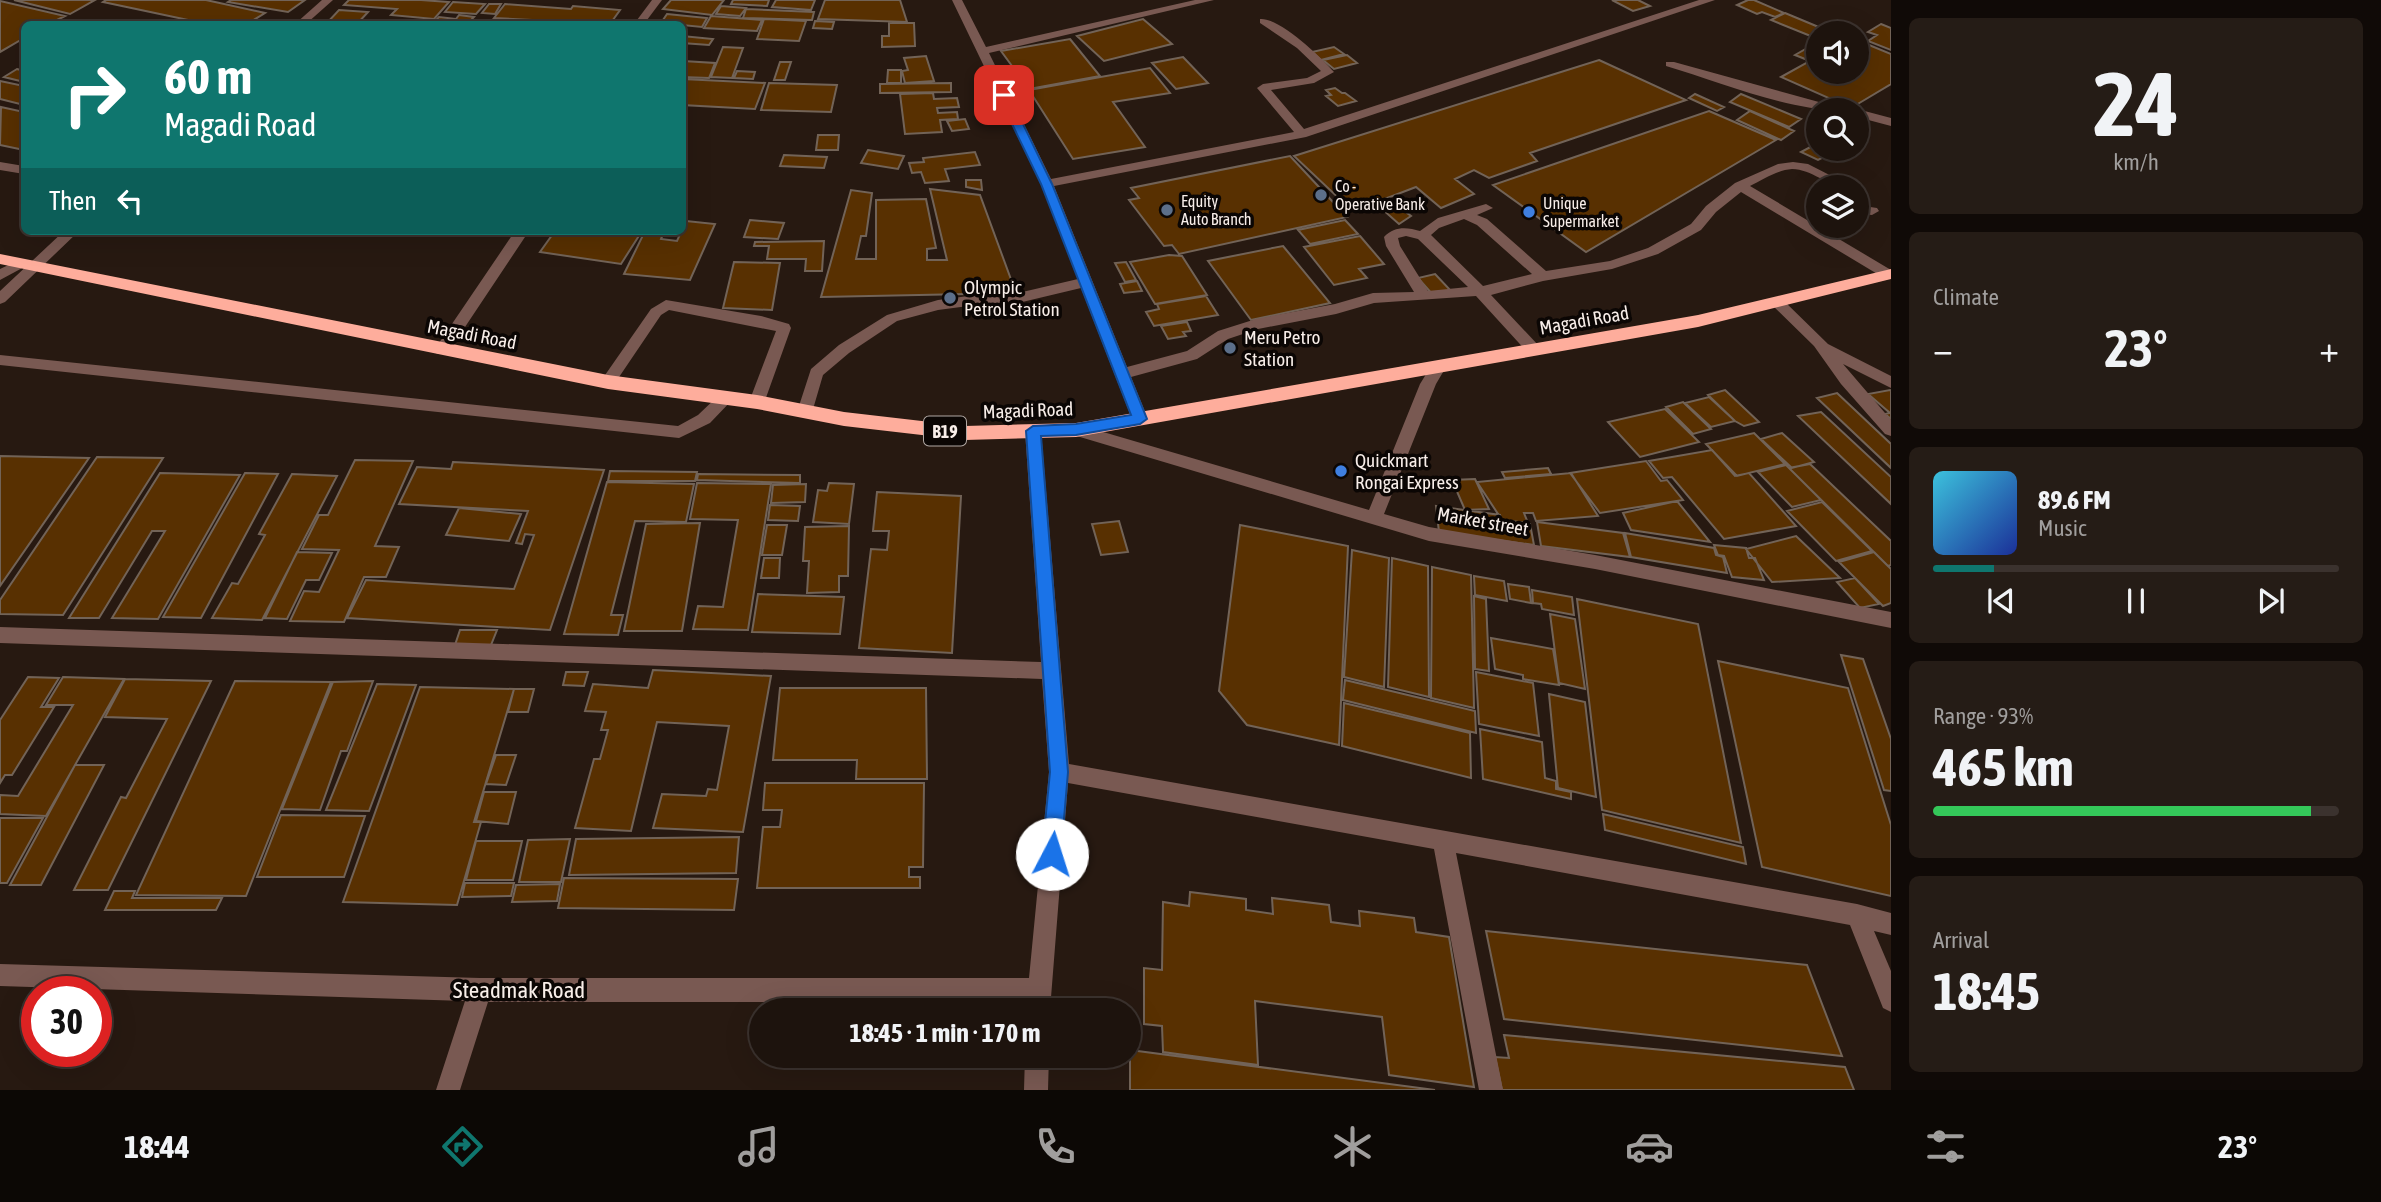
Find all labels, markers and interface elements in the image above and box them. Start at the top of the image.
map controls [1806,21,1869,238]
button: sound [1806,21,1869,84]
text: 60 m [164,48,252,104]
icon: right [49,49,140,140]
text: 24 [2093,51,2179,155]
pin [974,65,1034,125]
icon: arrive [985,76,1023,114]
button: search [1806,98,1869,161]
text: Magadi Road [164,106,316,143]
text: km/h [2113,149,2159,175]
button: layers [1806,175,1869,238]
place label: Co - Operative Bank [1335,177,1425,214]
icon: left [111,182,149,220]
text: Then [49,186,97,216]
marker: Co - Operative Bank [1313,187,1329,203]
place label: Equity Auto Branch [1181,192,1252,228]
place label: Unique Supermarket [1543,194,1620,231]
marker: Equity Auto Branch [1159,202,1175,218]
marker: Unique Supermarket [1521,204,1537,220]
place label: Olympic Petrol Station [964,276,1060,320]
text: Climate [1933,284,1999,310]
marker: Olympic Petrol Station [942,290,958,306]
street label: Magadi Road [1538,301,1630,339]
street label: Magadi Road [426,315,518,353]
text: 23° [2104,318,2168,378]
place label: Meru Petro Station [1244,326,1321,370]
text: − [1933,327,1953,370]
text: + [2319,327,2339,370]
marker: Meru Petro Station [1222,340,1238,356]
street label: Magadi Road [982,397,1074,423]
road number: B19 [924,416,966,446]
place label: Quickmart Rongai Express [1355,449,1459,493]
marker: Quickmart Rongai Express [1333,463,1349,479]
text: 89.6 FM [2038,485,2111,515]
street label: Market street [1436,502,1530,540]
text: Music [2038,515,2086,541]
icon: previous [1982,582,2020,620]
icon: pause [2117,582,2155,620]
icon: next [2252,582,2290,620]
text: Range · 93% [1933,703,2033,729]
text: 465 km [1933,737,2074,797]
position arrow [1015,817,1089,891]
text: Arrival [1933,927,1989,953]
text: 18:45 [1933,961,2040,1021]
speed limit sign: 30 [21,976,112,1067]
street label: Steadmak Road [453,977,585,1003]
text: 18:45 · 1 min · 170 m [850,1018,1040,1048]
icon: directions [438,1122,487,1171]
icon: music [734,1122,783,1171]
icon: phone [1031,1122,1080,1171]
icon: climate [1328,1122,1377,1171]
icon: car [1625,1122,1674,1171]
icon: filters [1921,1122,1970,1171]
text: 18:44 [124,1128,190,1165]
text: 23° [2218,1128,2257,1165]

